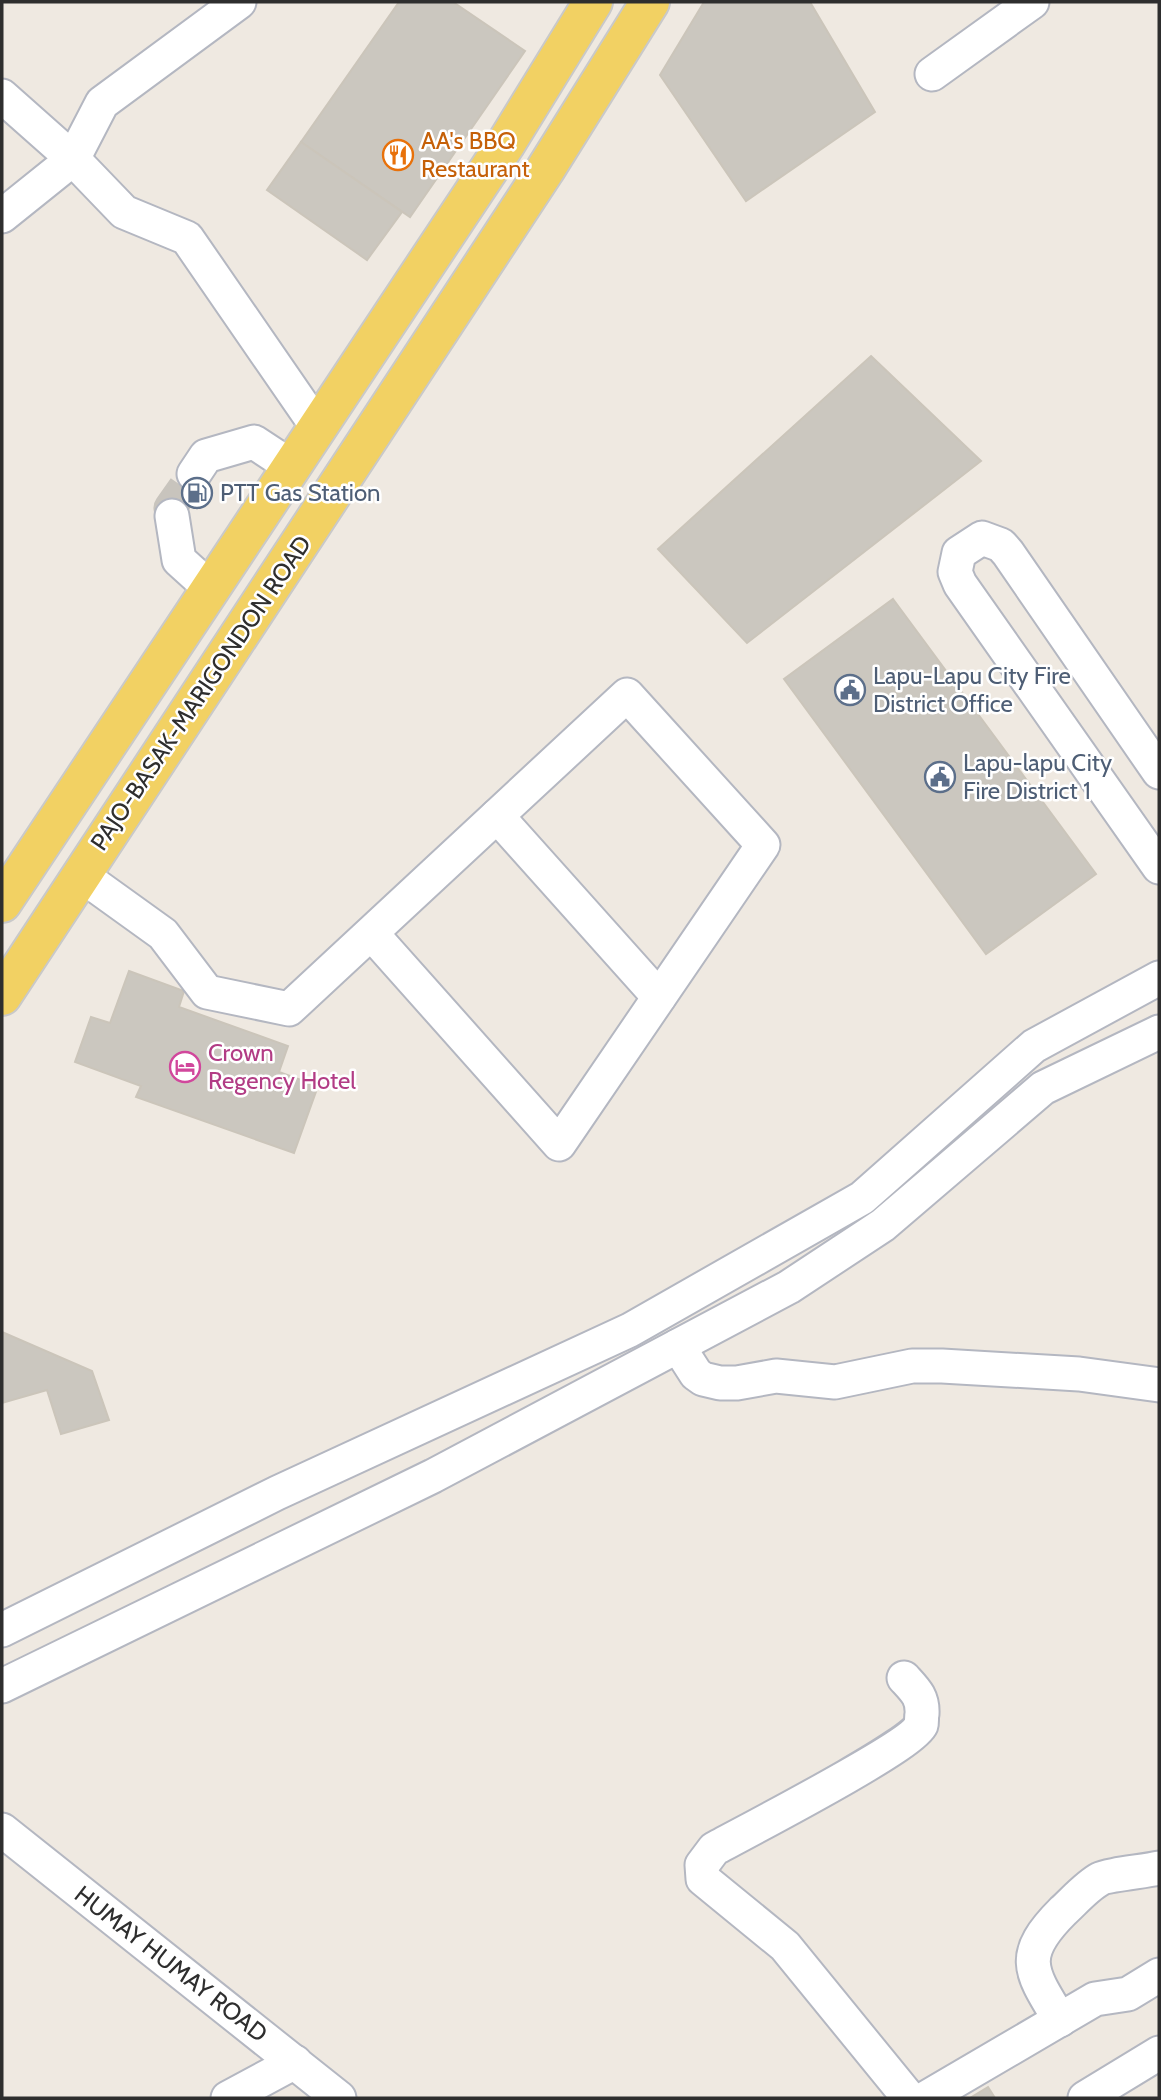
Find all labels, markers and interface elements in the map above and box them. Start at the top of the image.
place label: AA's BBQ Restaurant [421,126,530,183]
restaurant icon: AA's BBQ Restaurant [381,138,415,172]
fuel station icon: PTT Gas Station [180,476,214,510]
place label: PTT Gas Station [220,478,381,507]
street label: PAJO-BASAK-MARIGONDON ROAD [84,530,317,856]
place label: Lapu-Lapu City Fire District Office [873,661,1071,718]
public building icon: Lapu-Lapu City Fire District Office [833,673,867,707]
place label: Lapu-lapu City Fire District 1 [963,748,1112,805]
public building icon: Lapu-lapu City Fire District 1 [923,760,957,794]
place label: Crown Regency Hotel [208,1038,356,1095]
hotel icon: Crown Regency Hotel [168,1050,202,1084]
street label: HUMAY HUMAY ROAD [69,1879,273,2048]

